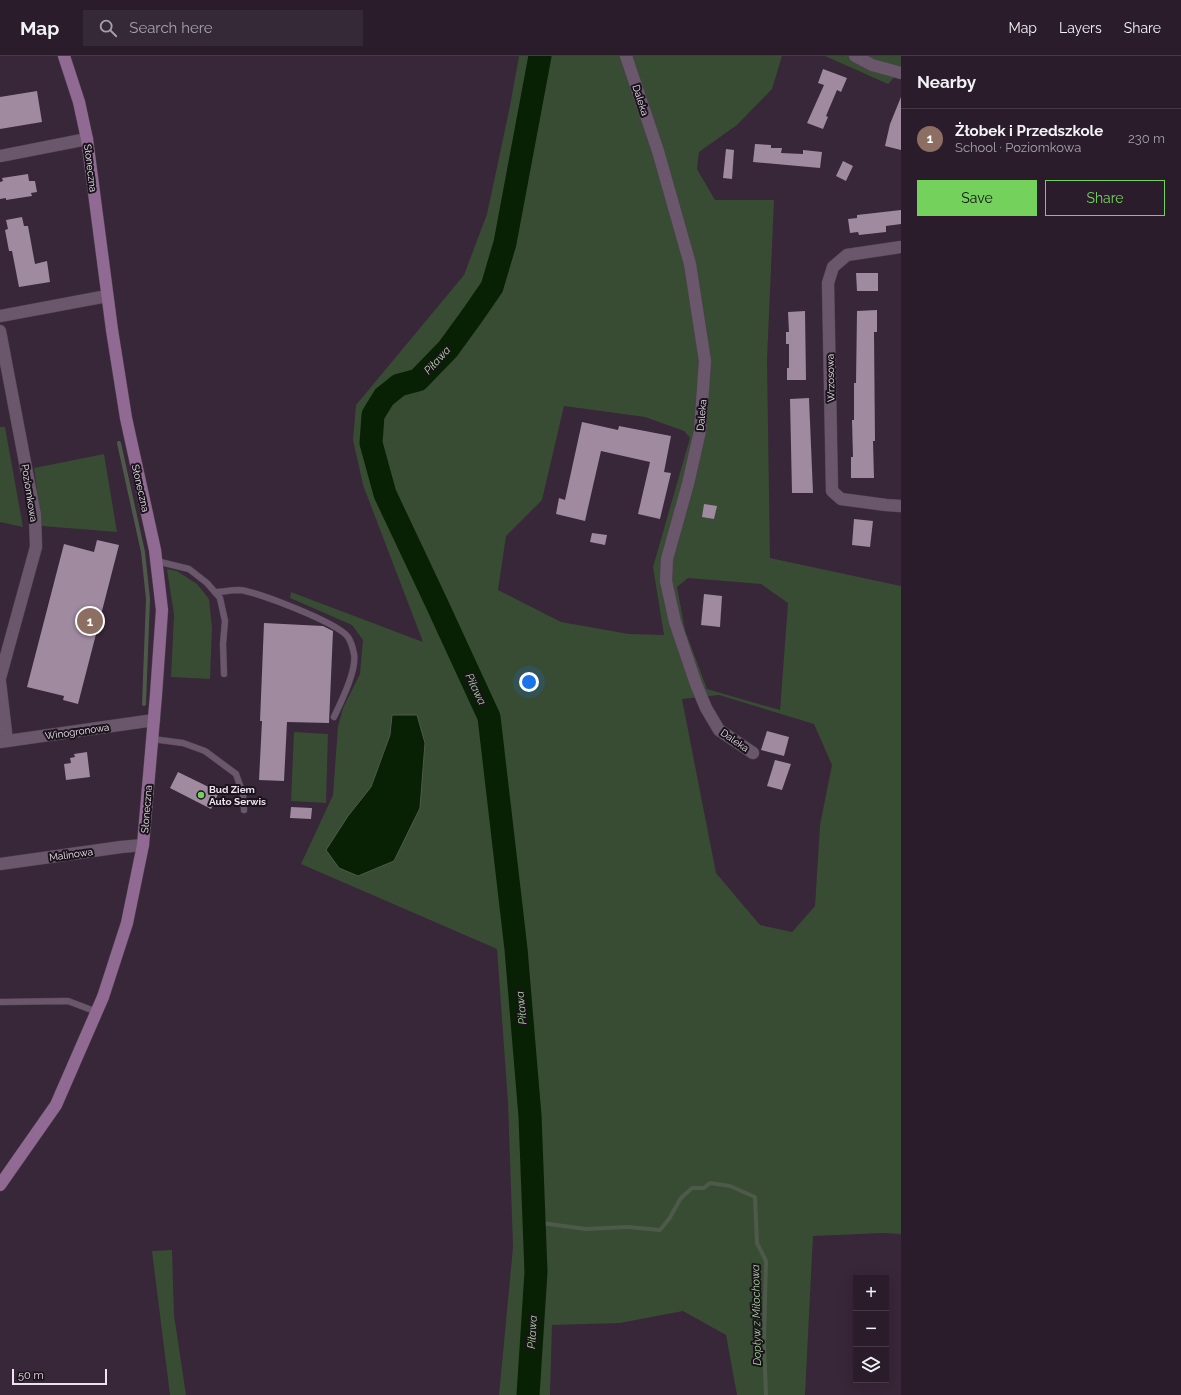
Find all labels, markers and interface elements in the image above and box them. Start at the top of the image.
search box [83,10,363,46]
text: Map [20,17,59,39]
icon: search [97,17,119,39]
text: Search here [129,19,213,37]
text: Map [1009,20,1037,36]
text: Layers [1059,20,1102,36]
text: Share [1124,20,1161,36]
text: Nearby [917,72,976,92]
street label: Daleka [630,83,651,117]
text: Żłobek i Przedszkole [955,122,1103,140]
text: 1 [927,131,933,146]
text: 230 m [1128,131,1165,146]
text: School · Poziomkowa [955,140,1081,155]
street label: Słoneczna [82,143,99,193]
button: Save [917,180,1037,216]
button: Share [1045,180,1165,216]
water label: Piława [421,343,454,377]
street label: Wrzosowa [825,354,836,402]
street label: Daleka [695,399,708,431]
street label: Poziomkowa [20,463,40,523]
street label: Słoneczna [130,463,151,513]
pin: 1 [77,606,103,636]
water label: Piława [463,671,489,707]
your location [519,672,539,692]
street label: Winogronowa [44,722,110,741]
street label: Daleka [718,727,751,754]
street label: Słoneczna [139,784,154,834]
place label: Bud Ziem Auto Serwis [209,784,266,807]
marker: Bud Ziem Auto Serwis [196,790,206,800]
street label: Malinowa [48,846,94,863]
water label: Piława [514,990,529,1025]
water label: Dopływ z Miłochowa [749,1264,764,1366]
map controls [853,1275,889,1383]
button: + [853,1275,889,1311]
button: − [853,1311,889,1347]
water label: Piława [525,1315,540,1349]
button: layers [853,1347,889,1383]
scale bar [12,1367,107,1386]
text: 50 m [18,1369,44,1382]

